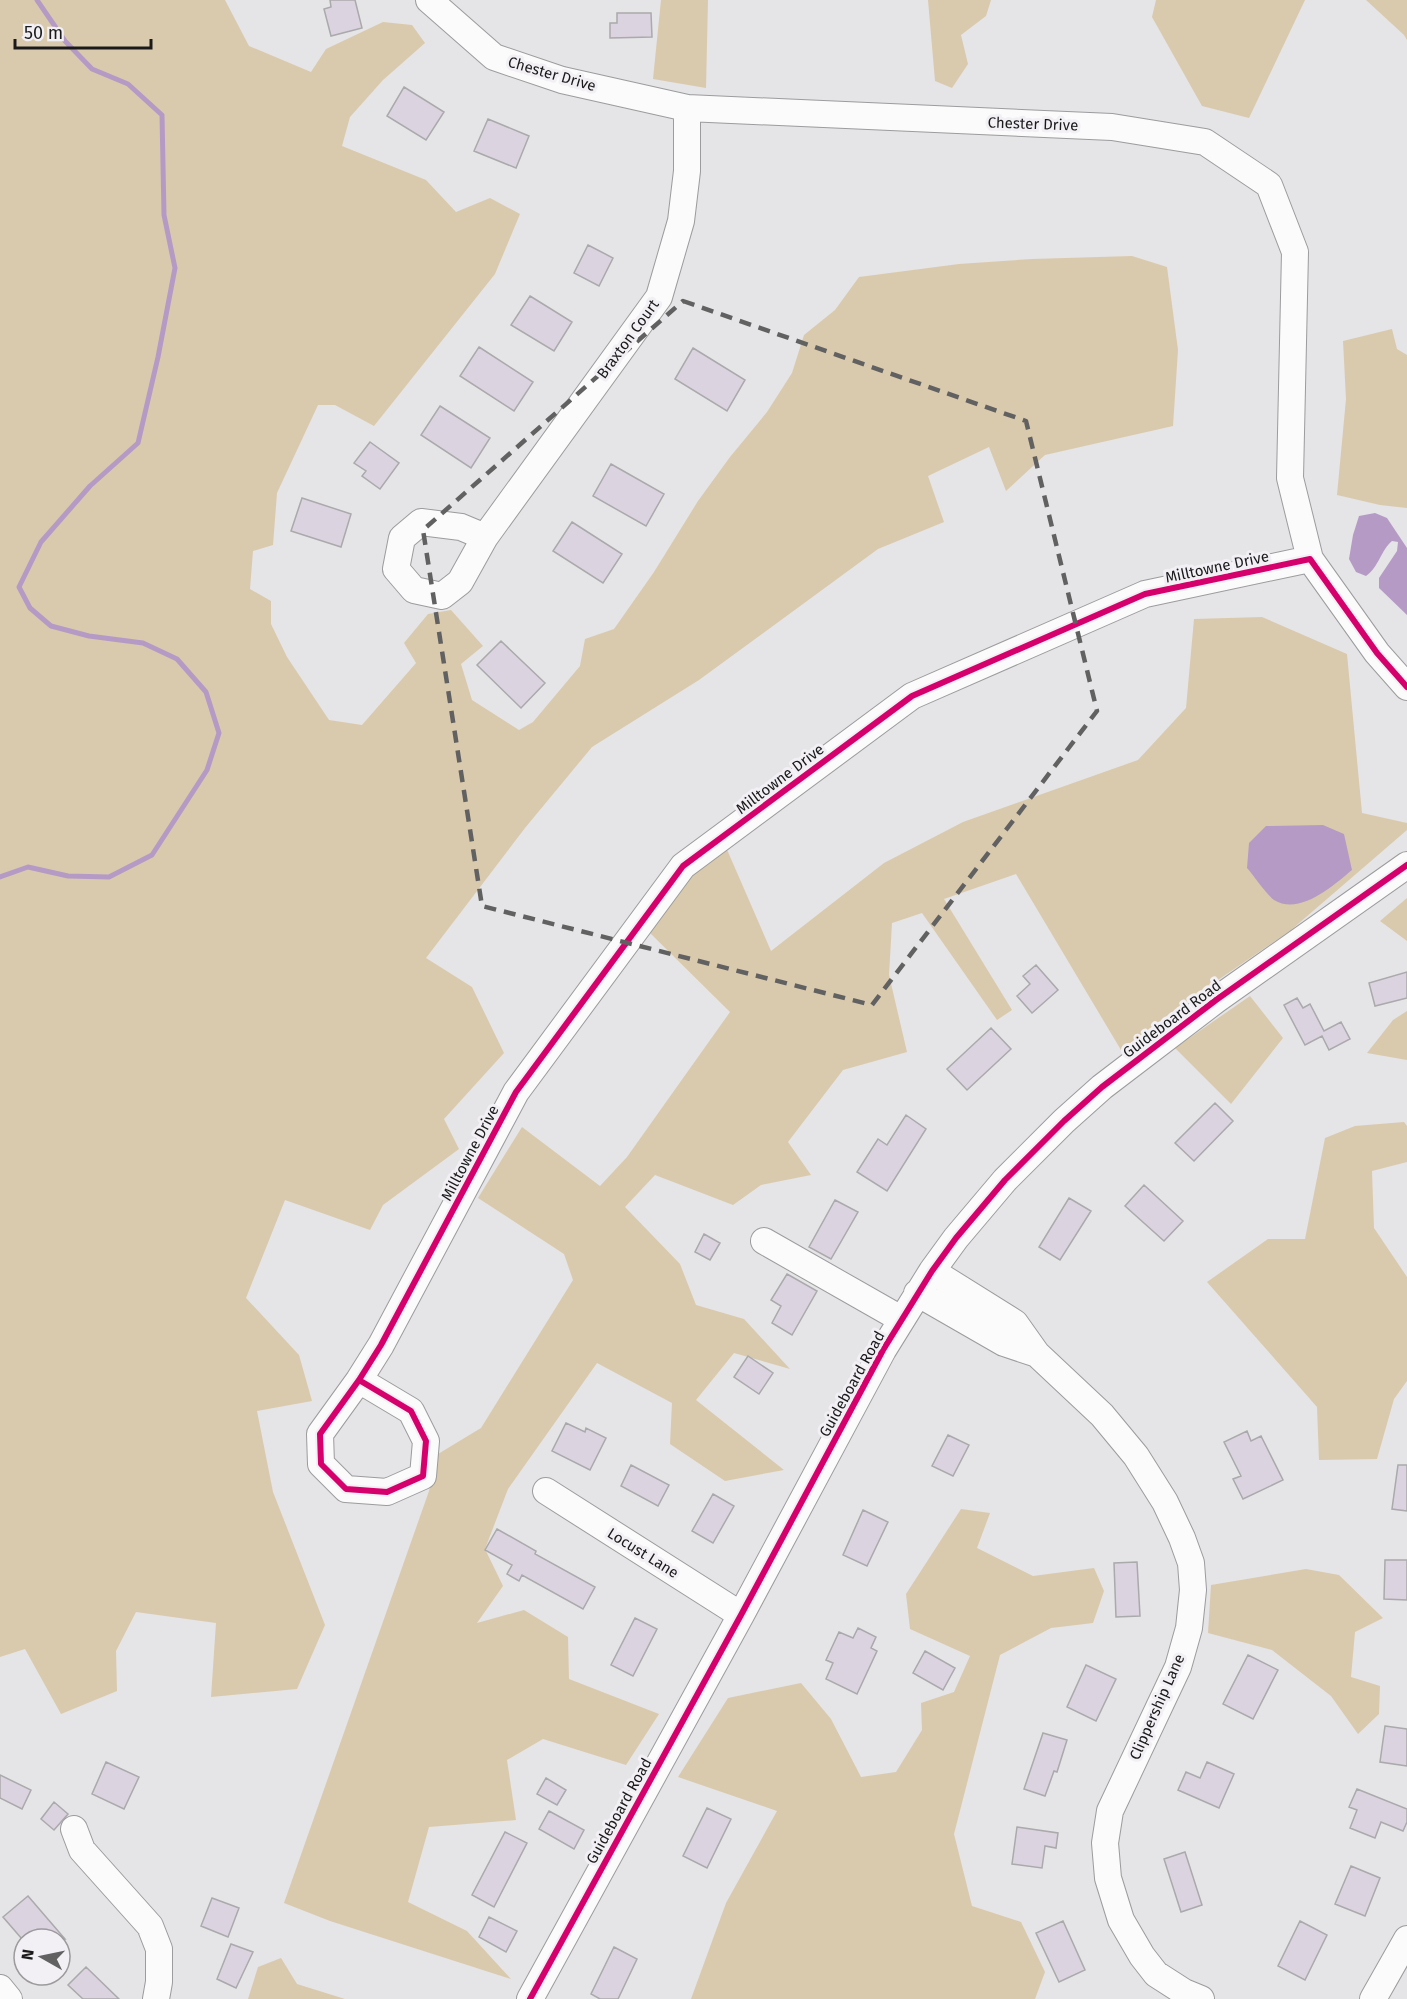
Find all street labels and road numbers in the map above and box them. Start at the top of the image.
street label: Chester Drive [506,53,598,95]
street label: Chester Drive [987,113,1079,135]
street label: Braxton Court [593,295,663,382]
street label: Milltowne Drive [1164,547,1270,587]
street label: Milltowne Drive [732,740,828,818]
street label: Guideboard Road [1119,976,1225,1062]
street label: Milltowne Drive [437,1102,503,1204]
street label: Guideboard Road [815,1328,889,1440]
street label: Locust Lane [604,1524,682,1582]
street label: Clippership Lane [1126,1651,1188,1763]
street label: Guideboard Road [582,1755,656,1867]

